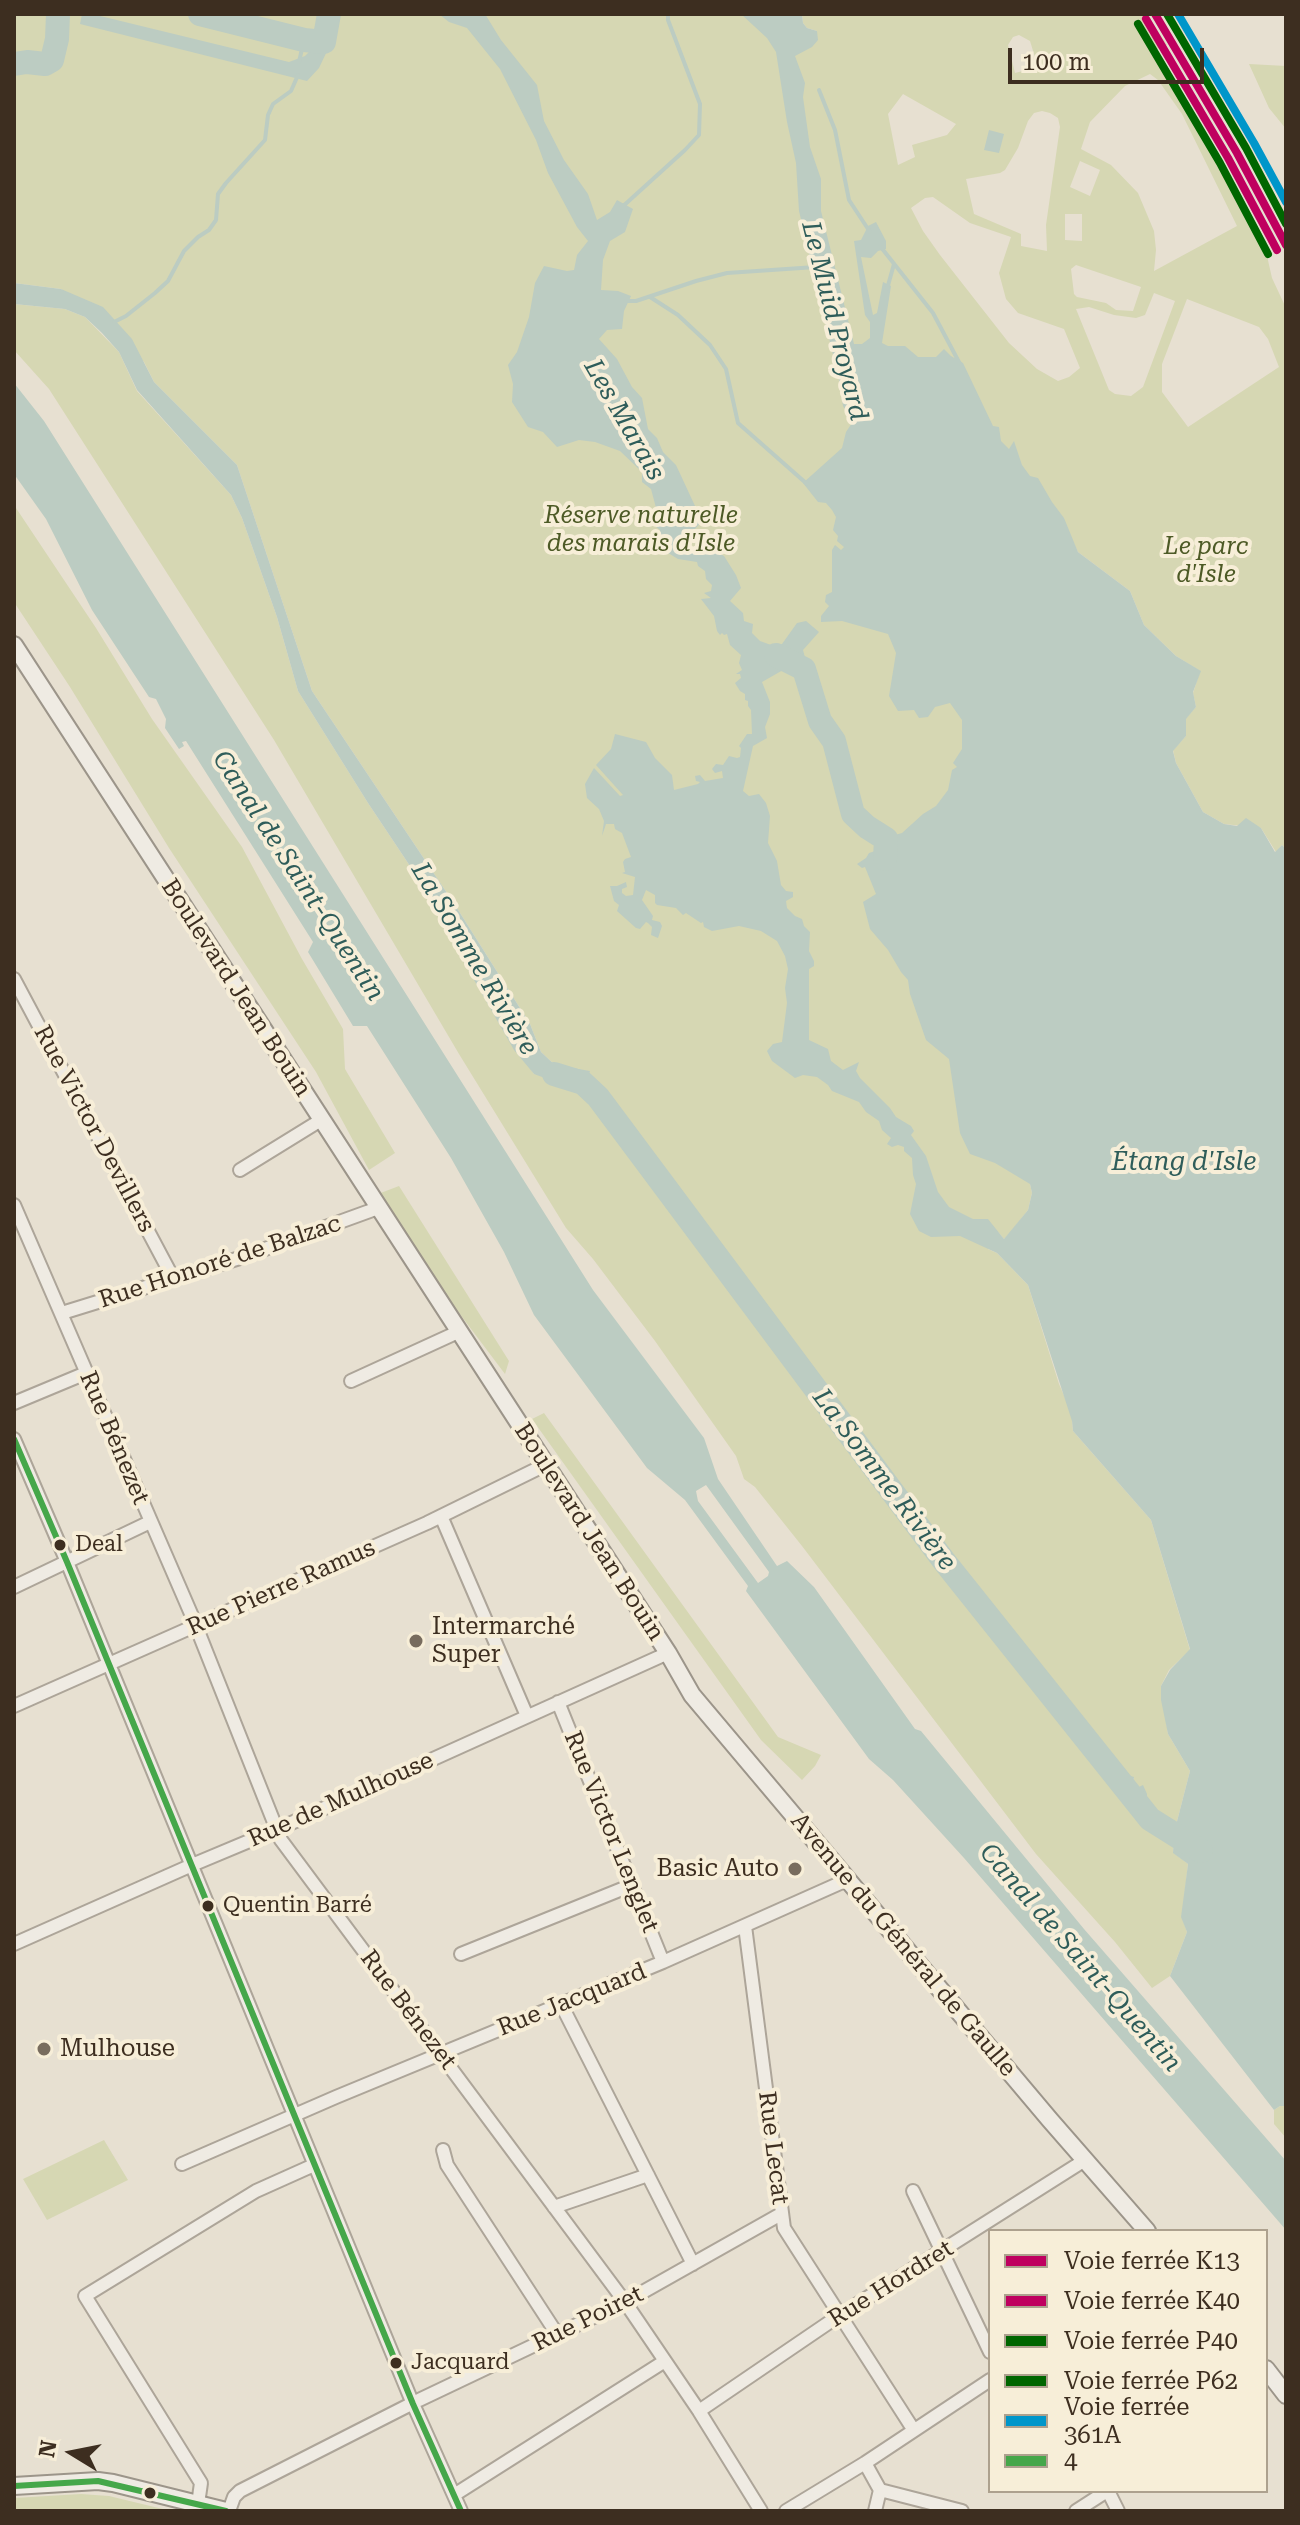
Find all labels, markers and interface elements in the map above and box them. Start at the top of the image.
scale bar [1012,32,1208,82]
text: 100 m [1022,48,1090,76]
water label: Le Muid Proyard [794,218,874,424]
water label: Les Marais [577,354,671,486]
park label: Réserve naturelle des marais d'Isle [544,502,738,558]
park label: Le parc d'Isle [1164,533,1248,589]
water label: Canal de Saint-Quentin [205,745,391,1007]
water label: La Somme Rivière [404,857,544,1061]
street label: Boulevard Jean Bouin [155,874,317,1102]
street label: Rue Victor Devillers [27,1021,161,1237]
water label: Étang d'Isle [1111,1146,1257,1178]
street label: Rue Honoré de Balzac [96,1209,344,1315]
street label: Rue Bénezet [73,1367,155,1509]
water label: La Somme Rivière [806,1383,962,1577]
street label: Boulevard Jean Bouin [508,1418,670,1646]
place label: Deal [75,1532,123,1558]
street label: Rue Pierre Ramus [182,1534,380,1642]
marker: Deal [52,1537,68,1553]
place label: Intermarché Super [432,1613,575,1669]
marker: Intermarché Super [407,1632,425,1650]
street label: Rue Victor Lenglet [557,1727,665,1937]
street label: Rue de Mulhouse [244,1746,438,1854]
street label: Avenue du Général de Gaulle [784,1807,1022,2083]
water label: Canal de Saint-Quentin [972,1838,1188,2078]
place label: Basic Auto [657,1855,779,1883]
marker: Basic Auto [786,1860,804,1878]
place label: Quentin Barré [223,1893,372,1919]
marker: Quentin Barré [200,1898,216,1914]
street label: Rue Bénezet [354,1945,462,2075]
street label: Rue Jacquard [493,1957,651,2043]
place label: Mulhouse [60,2035,175,2063]
marker: Mulhouse [35,2040,53,2058]
street label: Rue Lecat [752,2090,794,2206]
legend [988,2229,1268,2493]
street label: Rue Hordret [823,2234,959,2334]
text: Voie ferrée K13 [1064,2247,1240,2275]
street label: Rue Poiret [528,2280,648,2358]
text: Voie ferrée K40 [1064,2287,1240,2315]
text: Voie ferrée P40 [1064,2327,1238,2355]
place label: Jacquard [411,2350,509,2376]
marker: Jacquard [388,2355,404,2371]
text: Voie ferrée P62 [1064,2367,1238,2395]
text: Voie ferrée 361A [1064,2393,1189,2449]
north arrow [32,2413,112,2493]
text: N [34,2438,62,2459]
text: 4 [1064,2447,1077,2475]
unlabelled marker [142,2485,158,2501]

